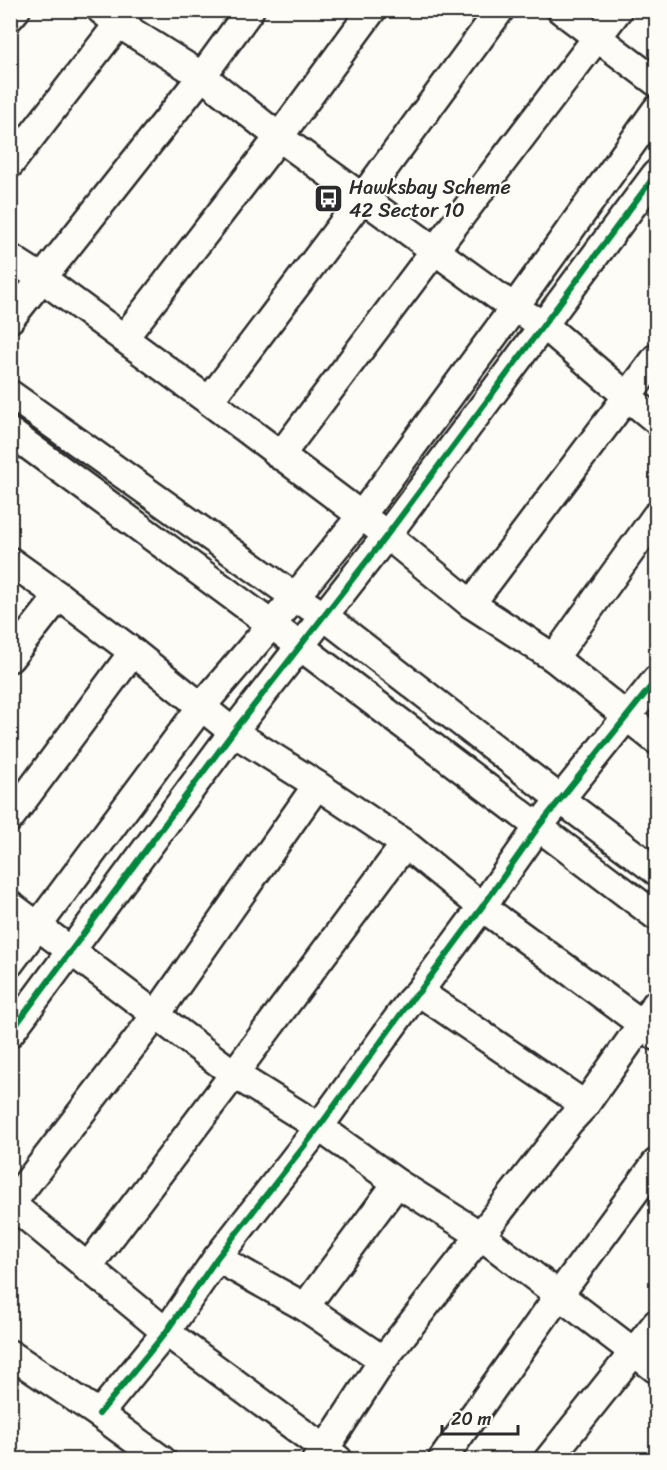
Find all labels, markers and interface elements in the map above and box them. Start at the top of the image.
place label: Hawksbay Scheme 42 Sector 10 [349,170,511,228]
bus stop icon: Hawksbay Scheme 42 Sector 10 [312,183,344,215]
scale bar [442,1398,518,1436]
text: 20 m [451,1403,491,1435]

